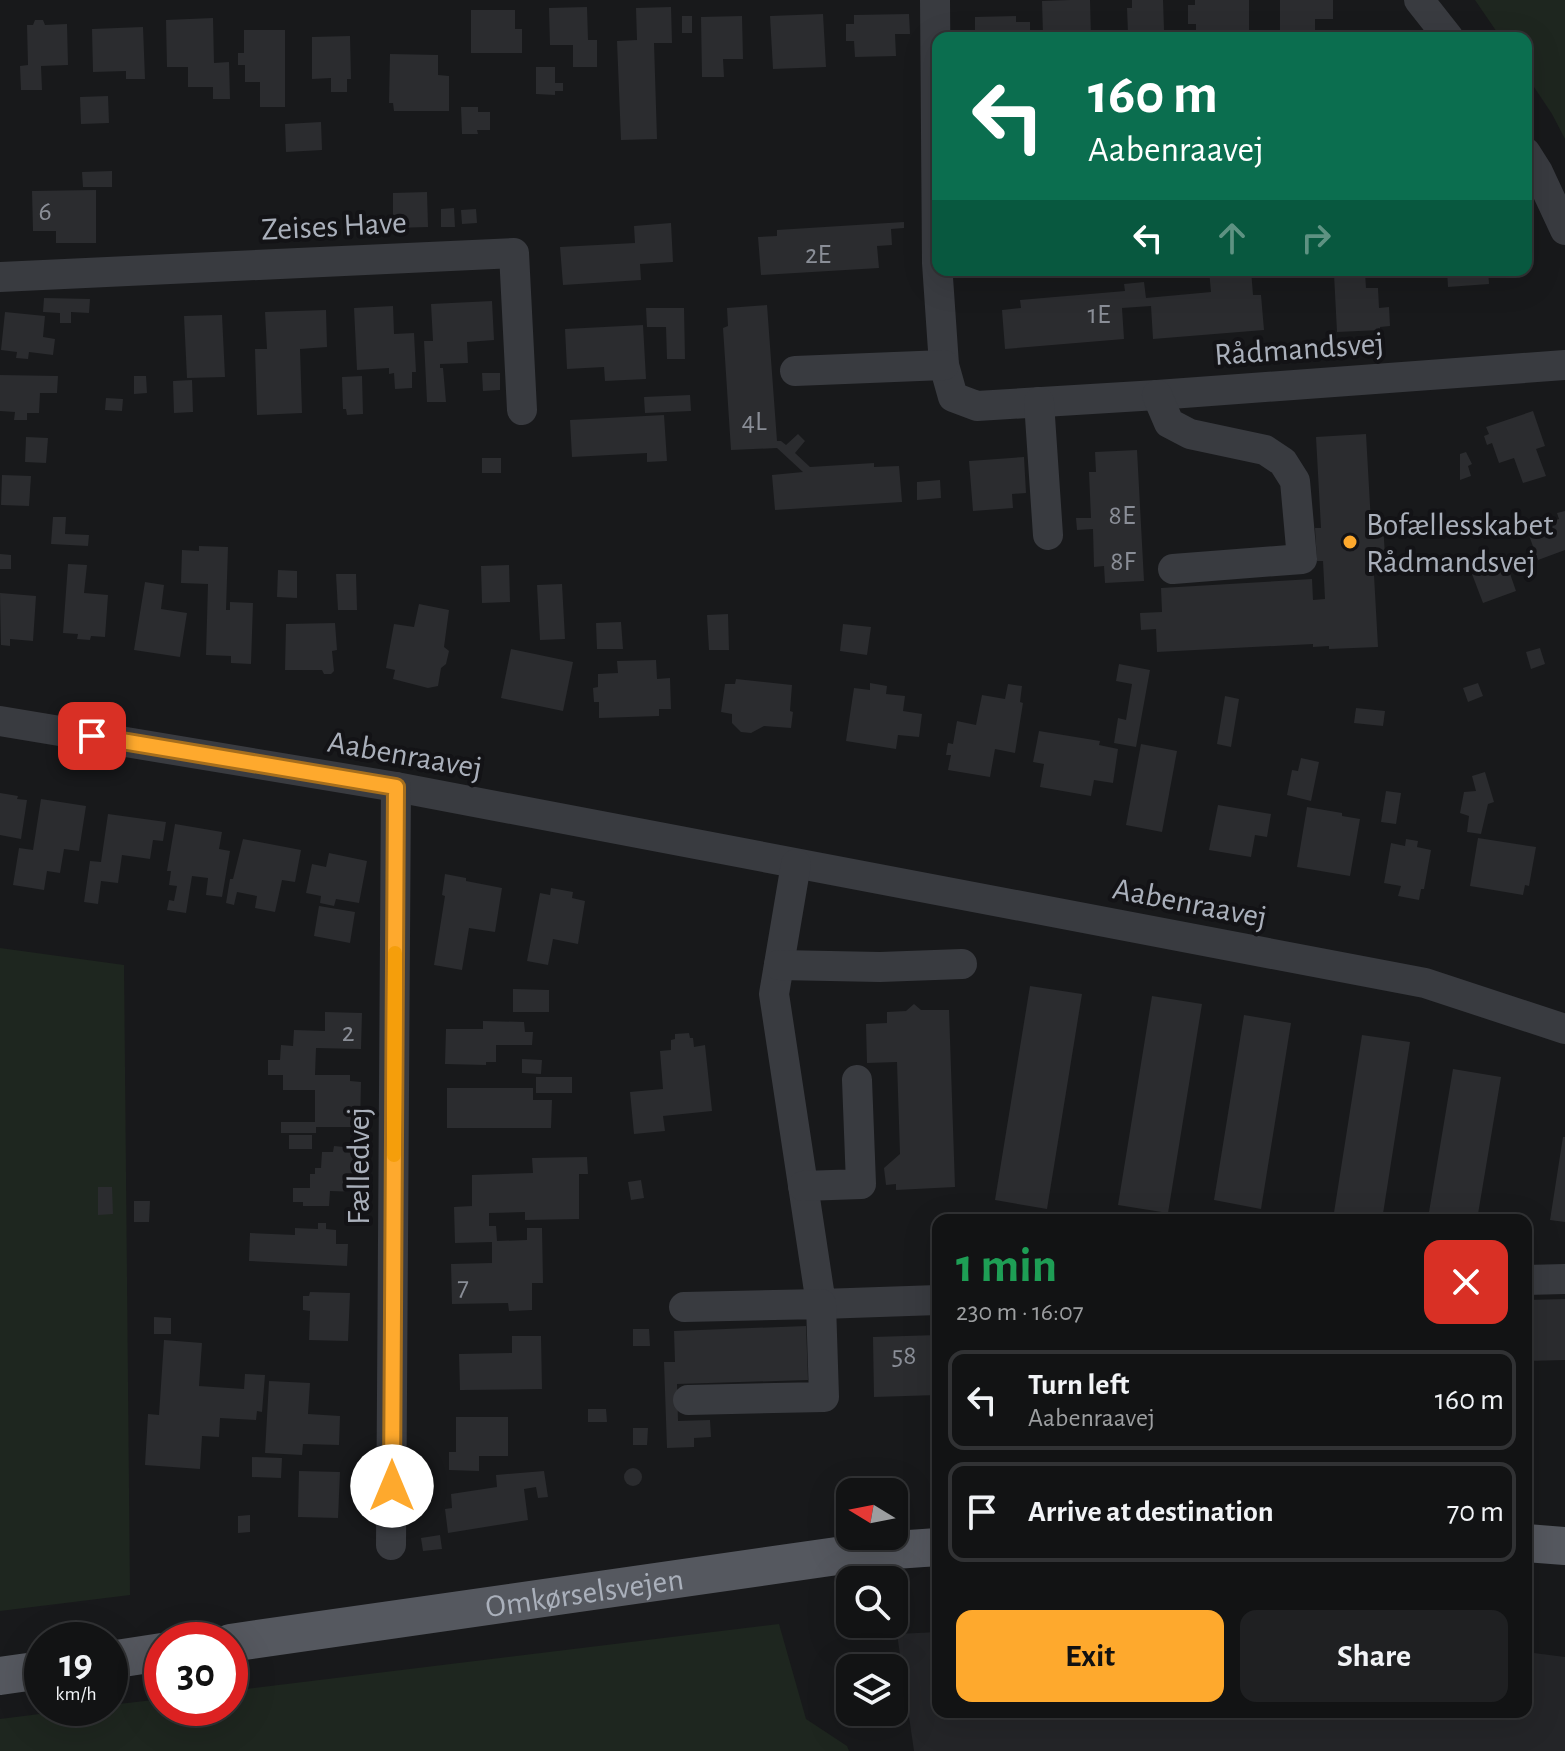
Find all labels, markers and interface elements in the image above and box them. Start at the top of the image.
icon: left [956,64,1060,168]
text: 160 m [1088,67,1218,123]
text: Aabenraavej [1088,132,1264,168]
house number: 6 [38,198,52,226]
street label: Zeises Have [260,206,408,246]
icon: left [1126,216,1170,260]
icon: ahead [1210,216,1254,260]
icon: right [1294,216,1338,260]
house number: 2E [805,241,831,269]
house number: 1E [1087,301,1111,329]
street label: Rådmandsvej [1213,327,1385,371]
house number: 4L [741,408,767,436]
house number: 8E [1109,502,1135,530]
place label: Bofællesskabet Rådmandsvej [1366,509,1553,578]
marker: Bofællesskabet Rådmandsvej [1341,533,1359,551]
house number: 8F [1110,548,1137,576]
pin [58,702,126,770]
icon: arrive [70,714,114,758]
street label: Aabenraavej [325,726,485,784]
street label: Aabenraavej [1110,872,1270,934]
house number: 2 [342,1019,354,1047]
street label: Fælledvej [343,1107,375,1225]
button: close [1424,1240,1508,1324]
text: 1 min [956,1243,1057,1291]
house number: 7 [457,1273,469,1301]
text: 230 m · 16:07 [956,1299,1084,1325]
house number: 58 [892,1342,916,1370]
text: Turn left [1028,1370,1129,1400]
icon: left [960,1378,1004,1422]
text: 160 m [1435,1385,1504,1415]
text: Aabenraavej [1028,1405,1155,1431]
position arrow [350,1444,434,1528]
north arrow [836,1478,908,1550]
map controls [836,1478,908,1726]
icon: arrive [960,1490,1004,1534]
text: Arrive at destination [1028,1497,1274,1527]
text: 70 m [1447,1497,1504,1527]
street label: Omkørselsvejen [483,1563,686,1623]
button: search [836,1566,908,1638]
button: Exit [956,1610,1224,1702]
button: Share [1240,1610,1508,1702]
speed limit sign: 30 [144,1622,248,1726]
text: 19 [59,1644,93,1684]
button: layers [836,1654,908,1726]
text: km/h [55,1684,97,1704]

